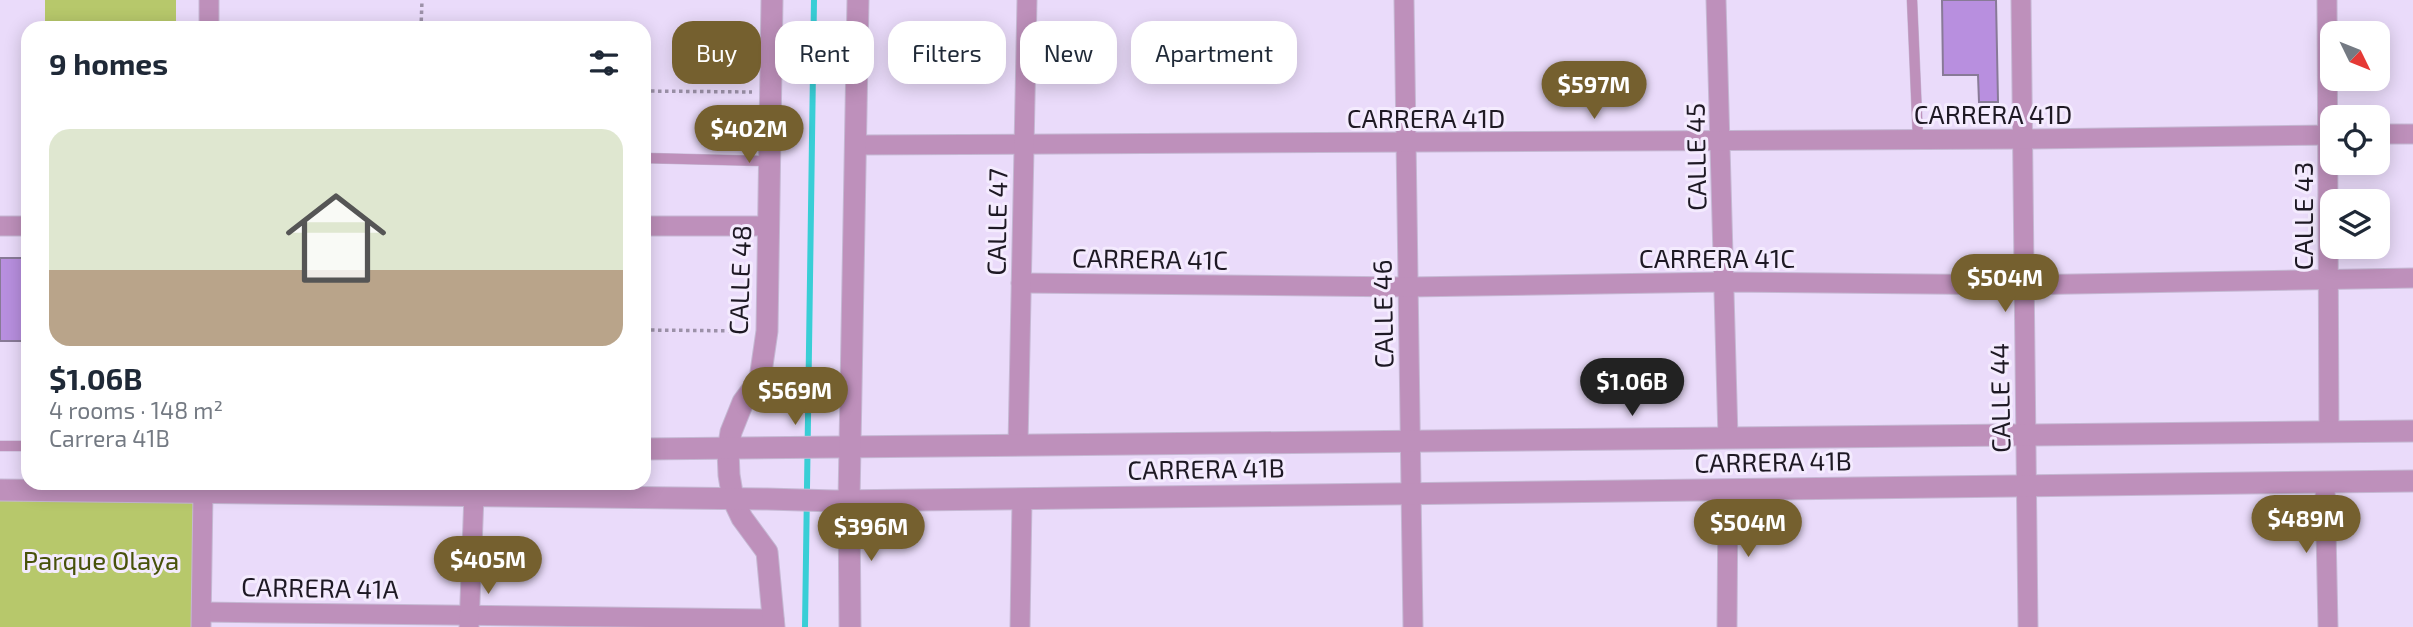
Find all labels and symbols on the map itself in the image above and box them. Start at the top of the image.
north arrow [2320,21,2390,91]
pin: $597M [1545,61,1643,121]
street label: CARRERA 41D [1914,98,2072,129]
street label: CARRERA 41D [1347,102,1505,133]
street label: CALLE 45 [1679,103,1711,211]
pin: $402M [700,106,798,165]
street label: CALLE 43 [2287,162,2318,270]
street label: CALLE 47 [980,168,1012,276]
street label: CALLE 48 [722,225,756,335]
street label: CARRERA 41C [1072,241,1228,275]
street label: CARRERA 41C [1639,242,1795,273]
pin: $504M [1956,254,2054,314]
street label: CALLE 46 [1366,259,1398,369]
street label: CALLE 44 [1983,343,2015,453]
pin: $1.06B [1575,358,1689,418]
pin: $569M [746,368,844,427]
street label: CARRERA 41B [1694,444,1852,478]
street label: CARRERA 41B [1127,451,1285,485]
pin: $489M [2257,496,2355,555]
pin: $504M [1699,500,1797,559]
pin: $396M [822,504,920,563]
pin: $405M [439,536,537,596]
park label: Parque Olaya [23,544,179,575]
street label: CARRERA 41A [241,570,399,604]

